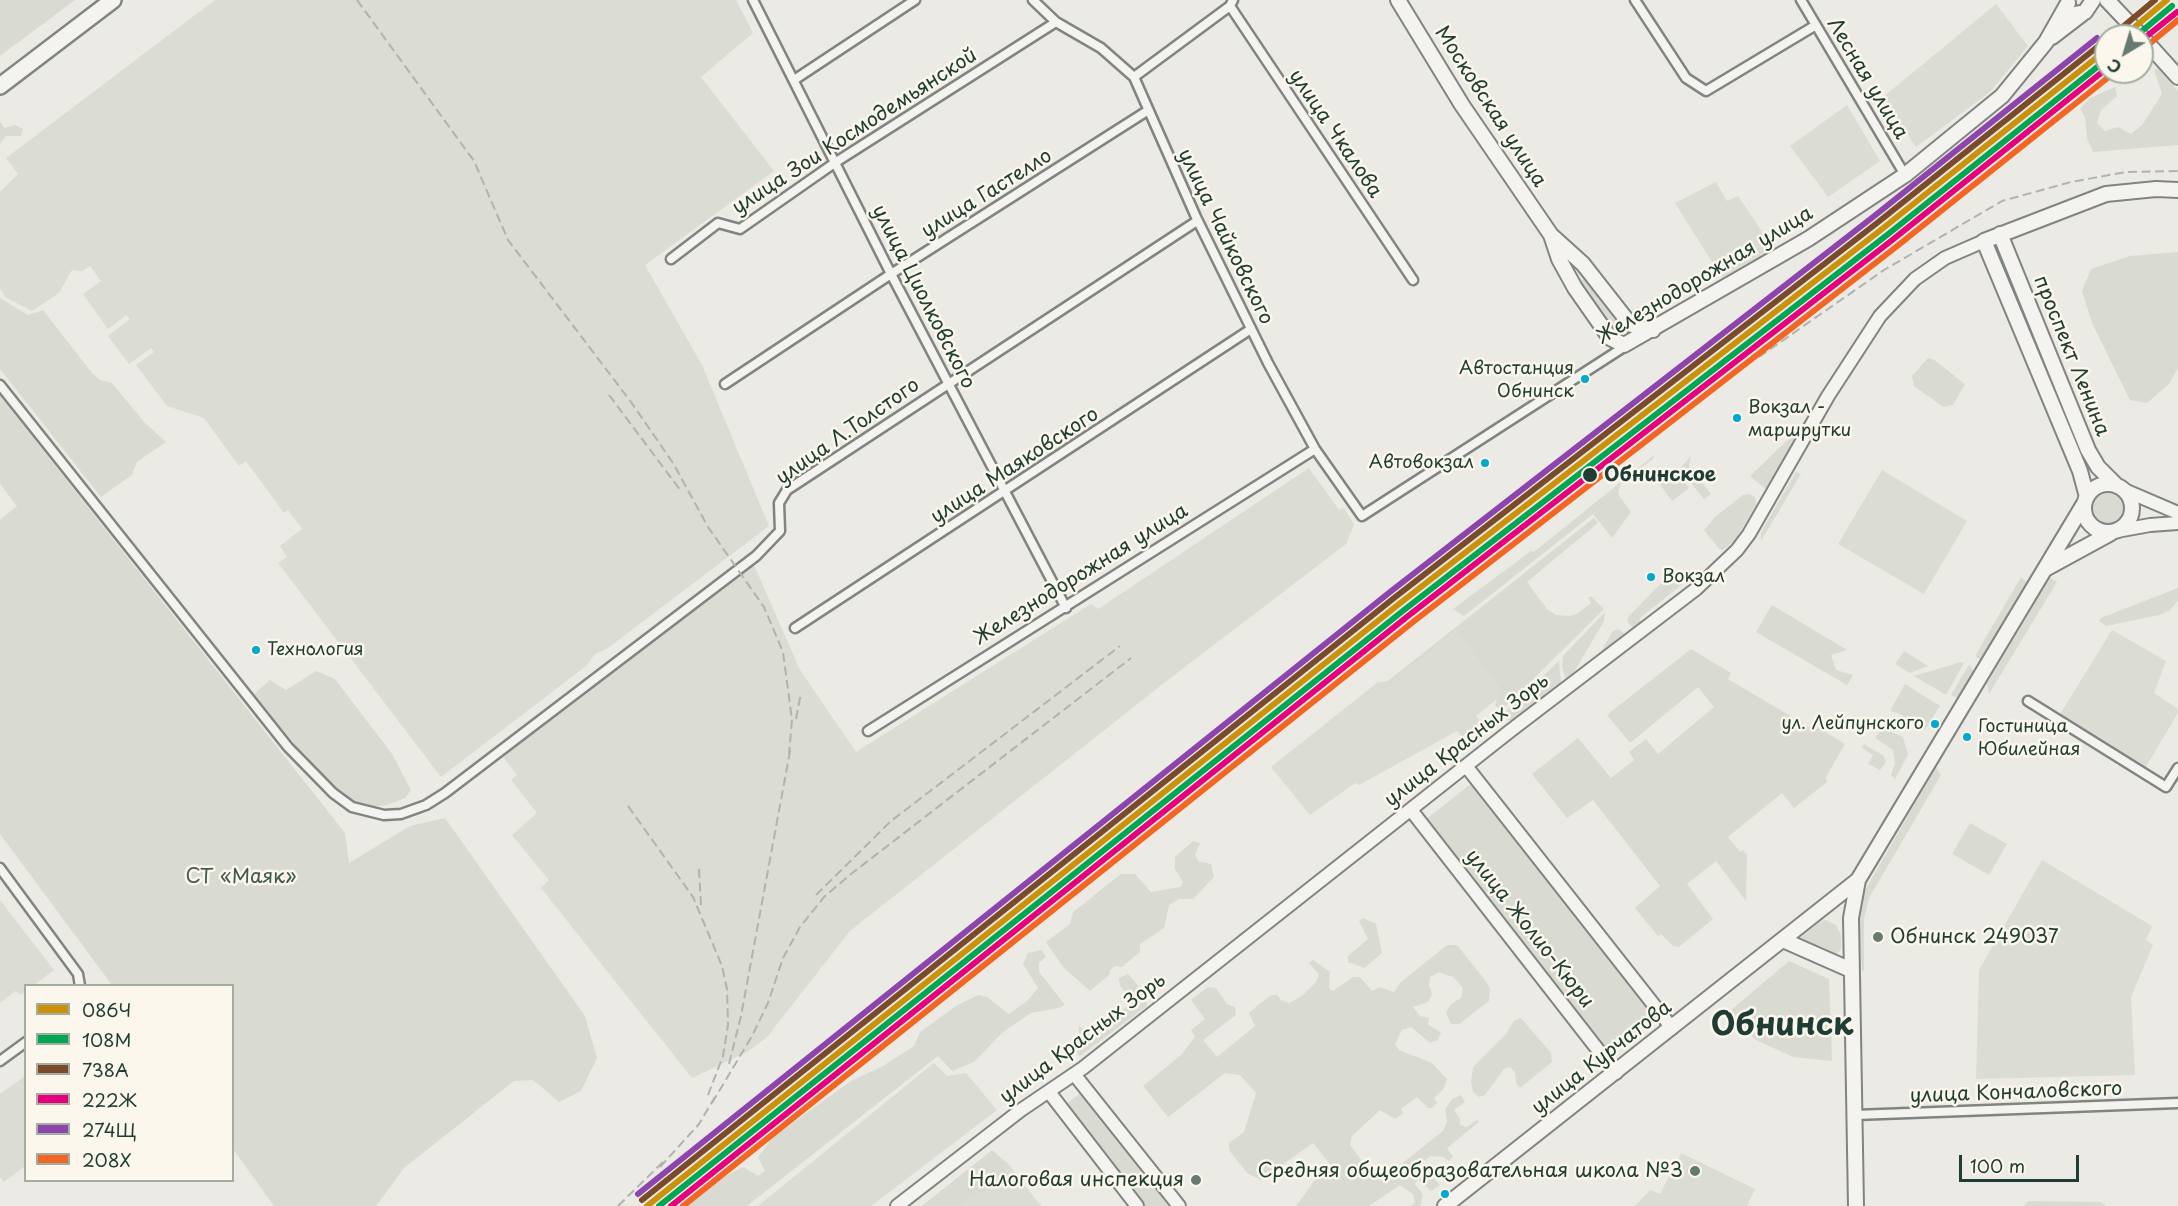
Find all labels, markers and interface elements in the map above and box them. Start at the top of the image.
street label: Лесная улица [1821,14,1913,144]
street label: Московская улица [1429,22,1551,192]
north arrow [2094,24,2154,84]
street label: улица Зои Космодемьянской [728,44,982,220]
text: С [2102,53,2126,80]
street label: улица Чкалова [1283,65,1387,203]
street label: улица Гастелло [917,144,1057,244]
street label: улица Чайковского [1172,145,1278,329]
street label: улица Циолковского [866,201,980,393]
street label: Железнодорожная улица [1593,202,1817,350]
street label: проспект Ленина [2028,272,2114,440]
place label: Автостанция Обнинск [1459,358,1574,400]
marker: Автостанция Обнинск [1579,373,1591,385]
street label: улица Л.Толстого [772,374,924,490]
place label: Вокзал - маршрутки [1748,397,1851,440]
street label: улица Маяковского [926,403,1104,529]
marker: Вокзал - маршрутки [1731,412,1743,424]
place label: Автовокзал [1369,452,1474,474]
marker: Автовокзал [1479,457,1491,469]
place label: Обнинское [1604,463,1716,487]
marker: Обнинское [1581,466,1599,484]
street label: Железнодорожная улица [970,499,1192,651]
place label: Вокзал [1662,566,1725,588]
marker: Вокзал [1645,571,1657,583]
place label: Технология [267,639,364,661]
marker: Технология [250,644,262,656]
street label: улица Красных Зорь [1380,669,1554,813]
place label: ул. Лейпунского [1781,713,1924,735]
place label: Гостиница Юбилейная [1978,716,2080,758]
marker: ул. Лейпунского [1929,718,1941,730]
marker: Гостиница Юбилейная [1961,731,1973,743]
street label: улица Жолио-Кюри [1460,845,1598,1013]
park label: СТ «Маяк» [186,865,296,889]
place label: Обнинск 249037 [1890,925,2059,949]
marker: Обнинск 249037 [1871,930,1885,944]
street label: улица Красных Зорь [995,969,1171,1109]
legend [24,984,234,1182]
text: 086Ч [82,996,131,1023]
street label: улица Курчатова [1527,996,1677,1120]
district label: Обнинск [1711,1007,1853,1045]
text: 108М [82,1026,131,1053]
text: 738А [82,1056,129,1083]
street label: улица Кончаловского [1909,1077,2123,1109]
text: 222Ж [82,1086,137,1113]
text: 274Щ [82,1116,136,1143]
scale bar [1962,1143,2082,1181]
text: 208Х [82,1146,131,1173]
text: 100 m [1970,1152,2025,1179]
place label: Средняя общеобразовательная школа №3 [1257,1159,1683,1183]
marker: Средняя общеобразовательная школа №3 [1688,1164,1702,1178]
place label: Налоговая инспекция [969,1168,1184,1192]
marker: Налоговая инспекция [1189,1173,1203,1187]
unlabelled marker [1439,1188,1451,1200]

